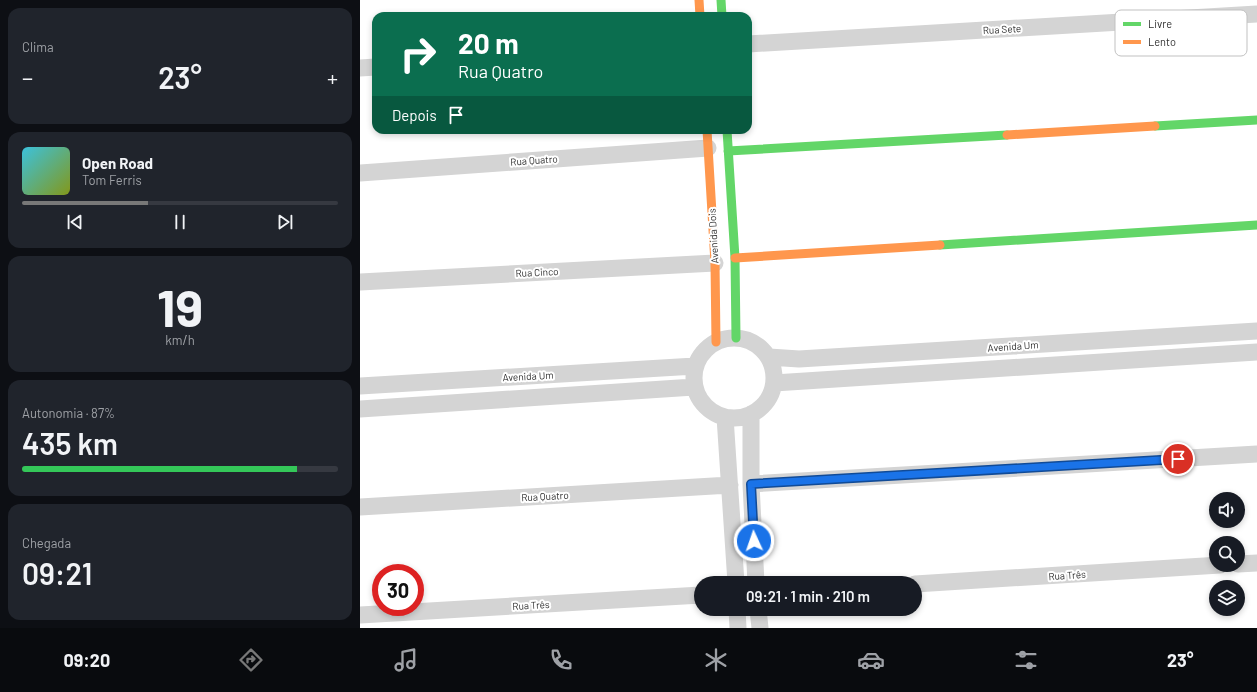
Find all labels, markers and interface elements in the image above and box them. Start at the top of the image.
legend [1115,10,1247,56]
text: Livre [1148,17,1172,30]
street label: Rua Sete [982,22,1022,36]
text: 20 m [458,26,519,60]
icon: right [392,28,444,80]
text: Lento [1148,35,1176,48]
text: Clima [22,39,54,55]
text: 23° [158,59,202,95]
text: Rua Quatro [458,60,543,82]
text: − [22,64,33,90]
text: + [327,64,338,90]
icon: arrive [445,104,467,126]
text: Depois [392,106,437,124]
street label: Rua Quatro [510,152,558,168]
text: Open Road [82,154,153,172]
text: Tom Ferris [82,172,142,188]
street label: Avenida Dois [706,208,720,264]
icon: previous [64,211,86,233]
icon: pause [169,211,191,233]
icon: next [274,211,296,233]
street label: Rua Cinco [515,265,559,279]
text: 19 [157,275,203,337]
text: km/h [165,332,195,348]
street label: Avenida Um [987,338,1039,354]
street label: Avenida Um [502,369,554,383]
text: Autonomia · 87% [22,405,115,421]
text: 435 km [22,425,118,461]
pin [1161,442,1195,476]
icon: arrive [1167,448,1189,470]
street label: Rua Quatro [521,489,569,503]
map controls [1209,492,1245,616]
button: sound [1209,492,1245,528]
position arrow [733,520,775,562]
text: Chegada [22,535,71,551]
button: search [1209,536,1245,572]
text: 09:21 [22,555,92,591]
speed limit sign: 30 [372,564,424,616]
street label: Rua Três [1048,568,1086,582]
button: layers [1209,580,1245,616]
text: 09:21 · 1 min · 210 m [746,587,870,605]
street label: Rua Três [512,598,550,612]
icon: directions [237,646,265,674]
icon: music [392,646,420,674]
icon: phone [547,646,575,674]
icon: climate [702,646,730,674]
icon: car [857,646,885,674]
icon: filters [1012,646,1040,674]
text: 09:20 [63,649,110,671]
text: 23° [1167,649,1193,671]

